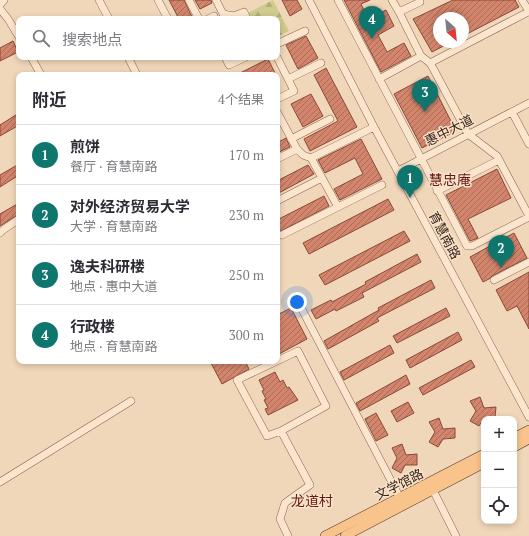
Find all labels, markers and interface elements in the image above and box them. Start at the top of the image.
pin: 4 [359,6,385,39]
north arrow [433,12,469,48]
search box [16,16,280,60]
icon: search [30,27,52,49]
text: 搜索地点 [62,29,122,49]
pin: 3 [412,79,438,112]
text: 附近 [32,88,66,111]
text: 4个结果 [218,90,264,108]
street label: 惠中大道 [422,110,476,150]
text: 煎饼 [70,136,100,156]
text: 1 [41,146,49,164]
text: 170 m [229,146,264,164]
text: 餐厅 · 育慧南路 [70,157,157,175]
pin: 1 [397,165,423,198]
district label: 慧忠庵 [429,170,471,189]
text: 对外经济贸易大学 [70,196,190,216]
text: 2 [41,206,49,224]
text: 230 m [229,206,264,224]
street label: 育慧南路 [425,208,465,262]
text: 大学 · 育慧南路 [70,217,157,235]
pin: 2 [488,235,514,268]
text: 逸夫科研楼 [70,256,145,276]
text: 3 [41,266,49,284]
text: 250 m [229,266,264,284]
text: 地点 · 惠中大道 [70,277,157,295]
your location [287,292,307,312]
text: 行政楼 [70,316,115,336]
text: 4 [41,326,49,344]
text: 300 m [229,326,264,344]
text: 地点 · 育慧南路 [70,337,157,355]
map controls [481,416,517,524]
button: + [481,416,517,452]
button: − [481,452,517,488]
street label: 文学馆路 [372,464,426,504]
button: locate [481,488,517,524]
district label: 龙道村 [291,491,333,510]

